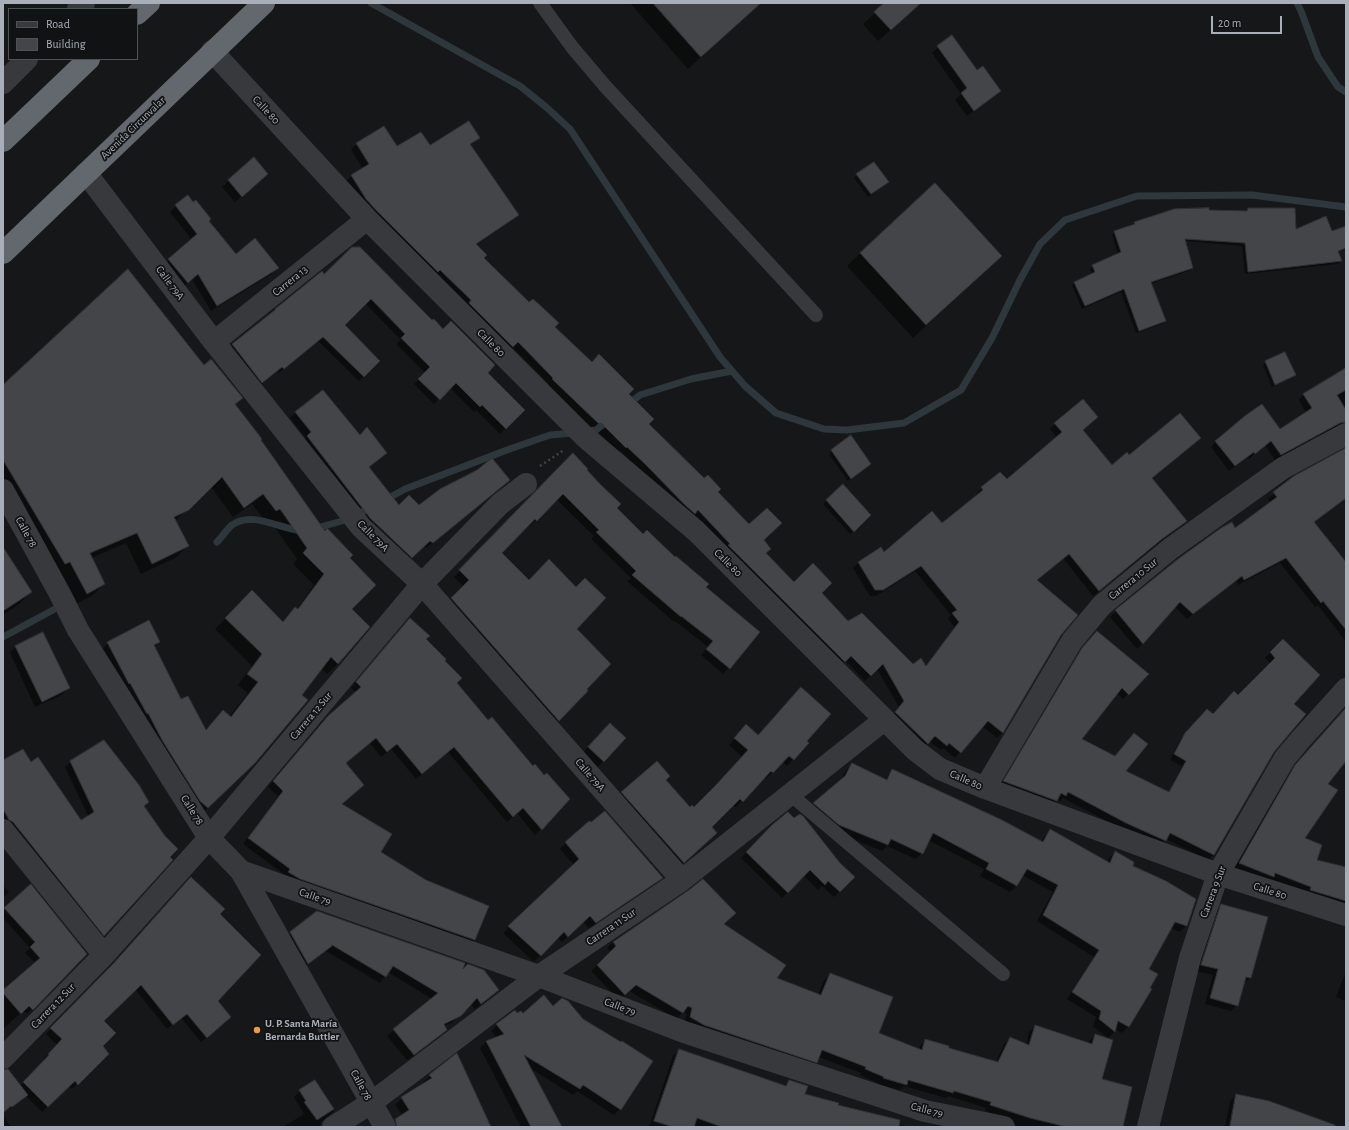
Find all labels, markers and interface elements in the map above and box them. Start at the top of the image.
legend [8,8,138,60]
scale bar [1213,8,1284,34]
text: 20 m [1218,17,1241,29]
text: Road [46,18,70,30]
text: Building [46,38,86,50]
street label: Calle 80 [250,93,282,127]
street label: Avenida Circunvalar [98,94,168,162]
street label: Calle 79A [153,263,187,303]
street label: Carrera 13 [270,263,310,299]
street label: Calle 80 [474,326,508,360]
street label: Calle 78 [12,514,40,550]
street label: Calle 79A [354,517,392,555]
street label: Calle 80 [711,546,745,580]
street label: Carrera 10 Sur [1106,555,1160,603]
street label: Carrera 12 Sur [287,690,335,742]
street label: Calle 79A [572,756,608,794]
street label: Calle 80 [948,767,984,793]
street label: Calle 78 [178,793,206,827]
street label: Carrera 9 Sur [1197,864,1229,920]
street label: Calle 80 [1252,879,1288,903]
street label: Calle 79 [297,885,333,909]
street label: Carrera 11 Sur [584,906,638,948]
street label: Carrera 12 Sur [28,981,78,1031]
street label: Calle 79 [602,995,638,1019]
place label: U. P. Santa María Bernarda Buttler [265,1017,339,1043]
marker: U. P. Santa María Bernarda Buttler [252,1025,262,1035]
street label: Calle 78 [347,1067,375,1103]
street label: Calle 79 [909,1099,945,1121]

